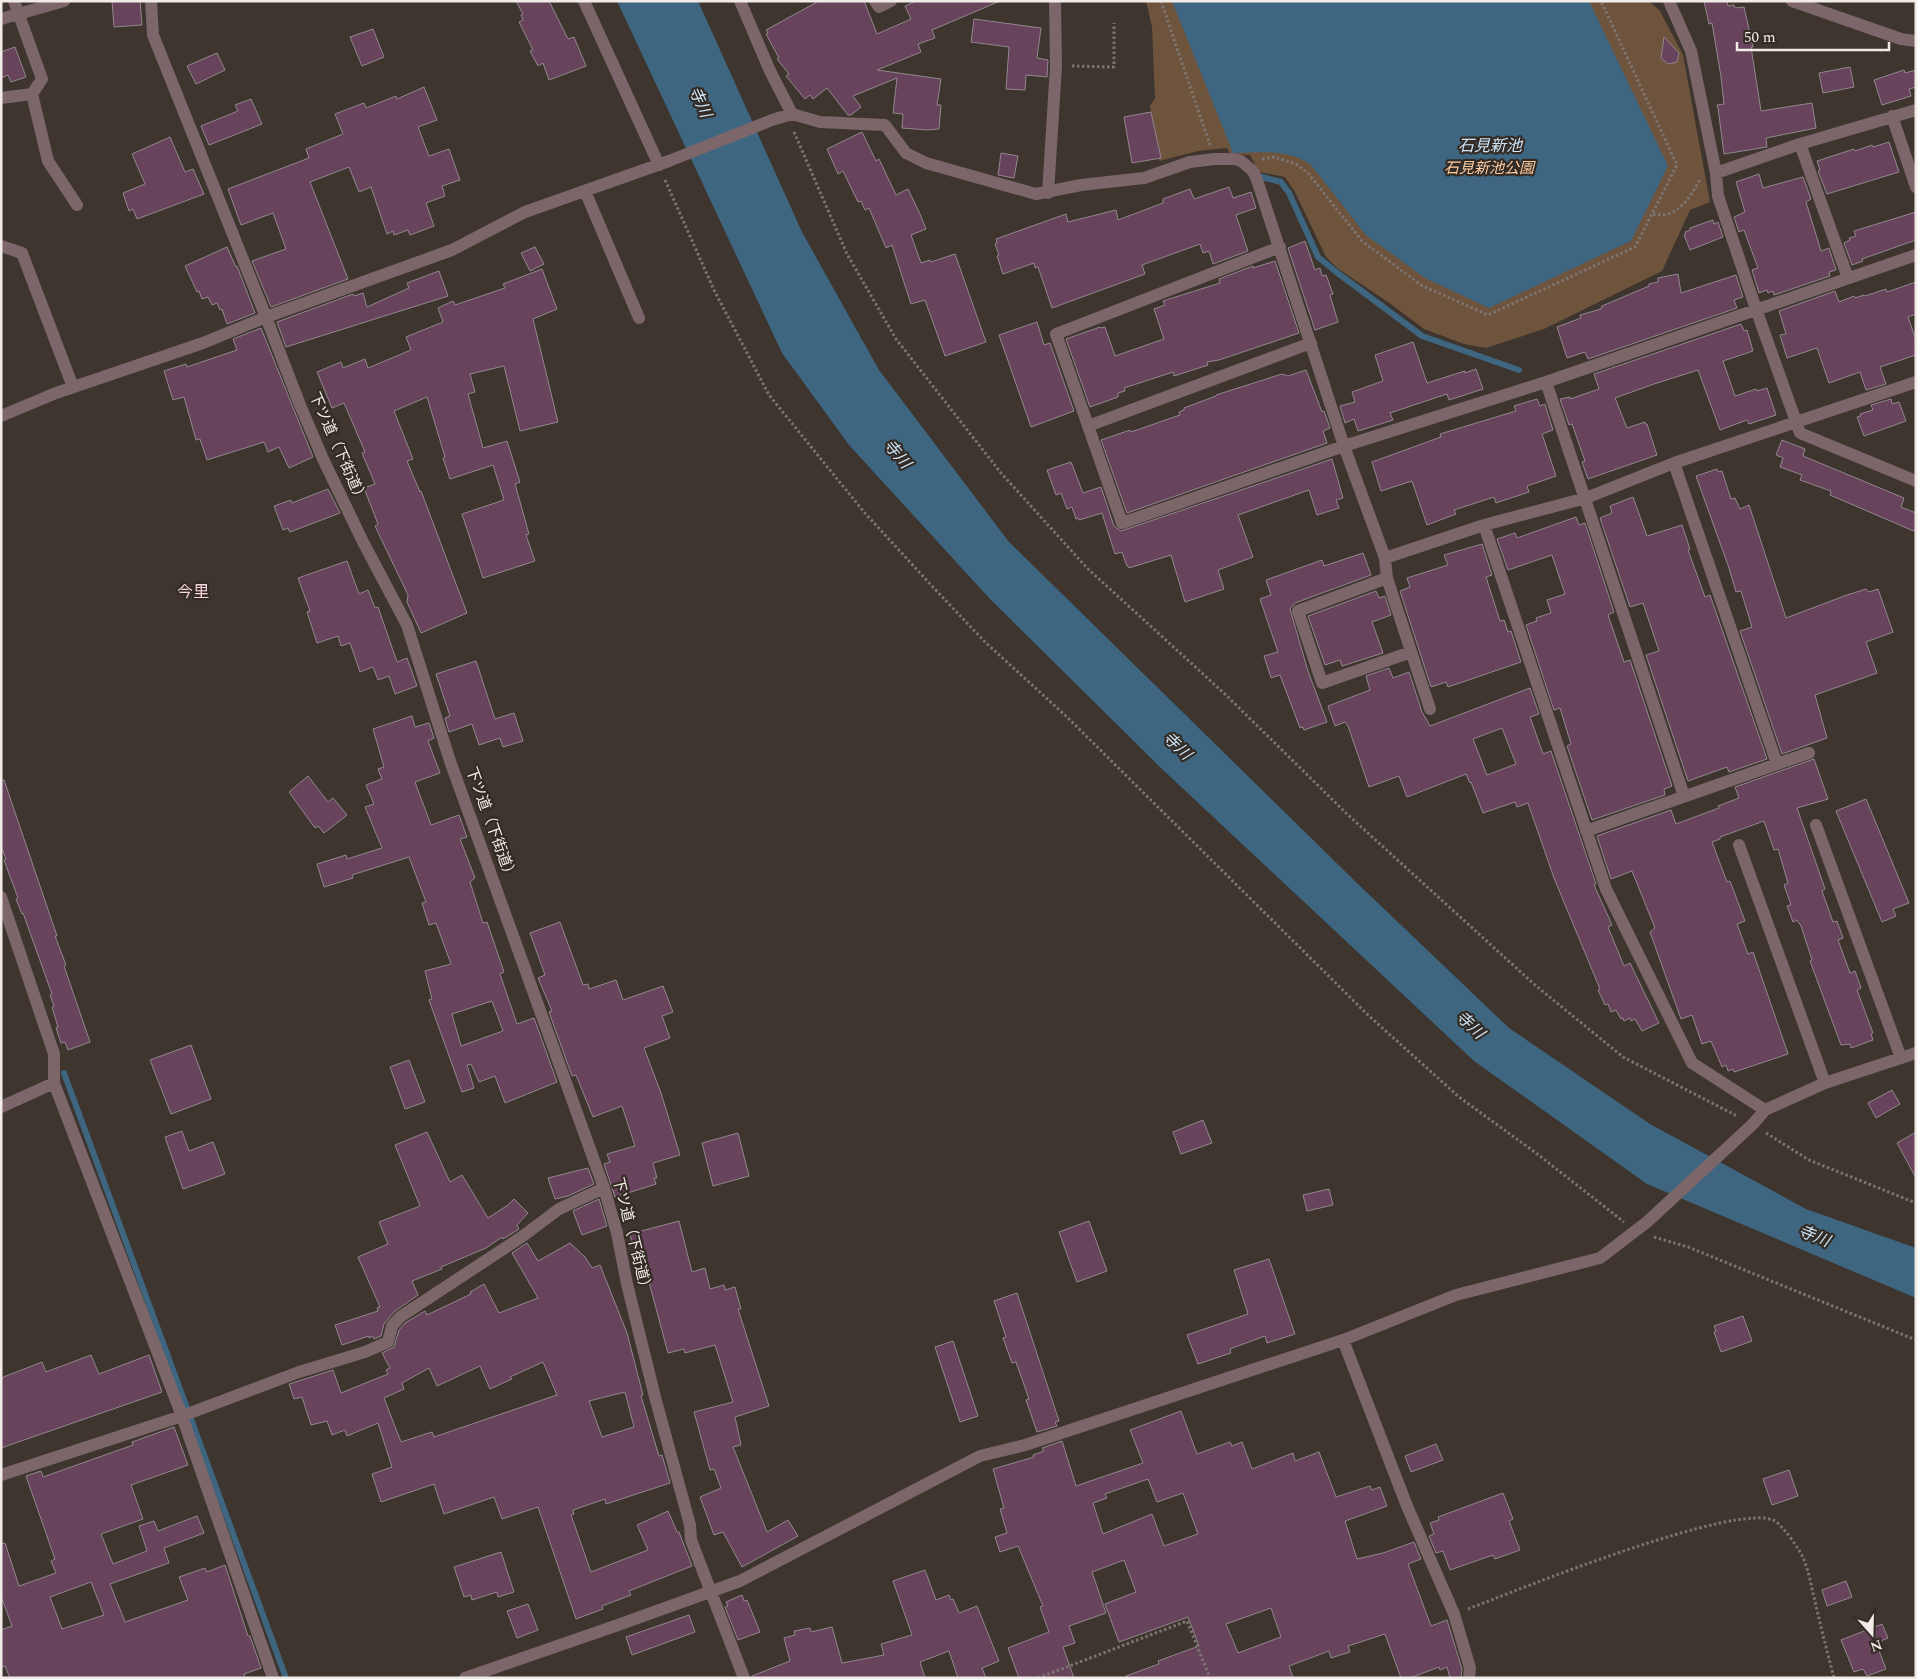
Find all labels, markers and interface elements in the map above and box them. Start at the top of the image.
scale bar [1737,20,1890,52]
text: 50 m [1744,26,1776,49]
water label: 寺川 [683,82,718,123]
water label: 石見新池 [1458,134,1524,158]
park label: 石見新池公園 [1444,157,1536,180]
street label: 下ツ道（下街道） [303,389,373,507]
water label: 寺川 [878,434,918,475]
district label: 今里 [177,580,209,604]
water label: 寺川 [1157,726,1198,767]
street label: 下ツ道（下街道） [460,764,522,884]
water label: 寺川 [1450,1005,1491,1046]
street label: 下ツ道（下街道） [606,1175,658,1297]
water label: 寺川 [1795,1219,1835,1254]
north arrow [1847,1609,1897,1659]
text: N [1867,1634,1885,1658]

